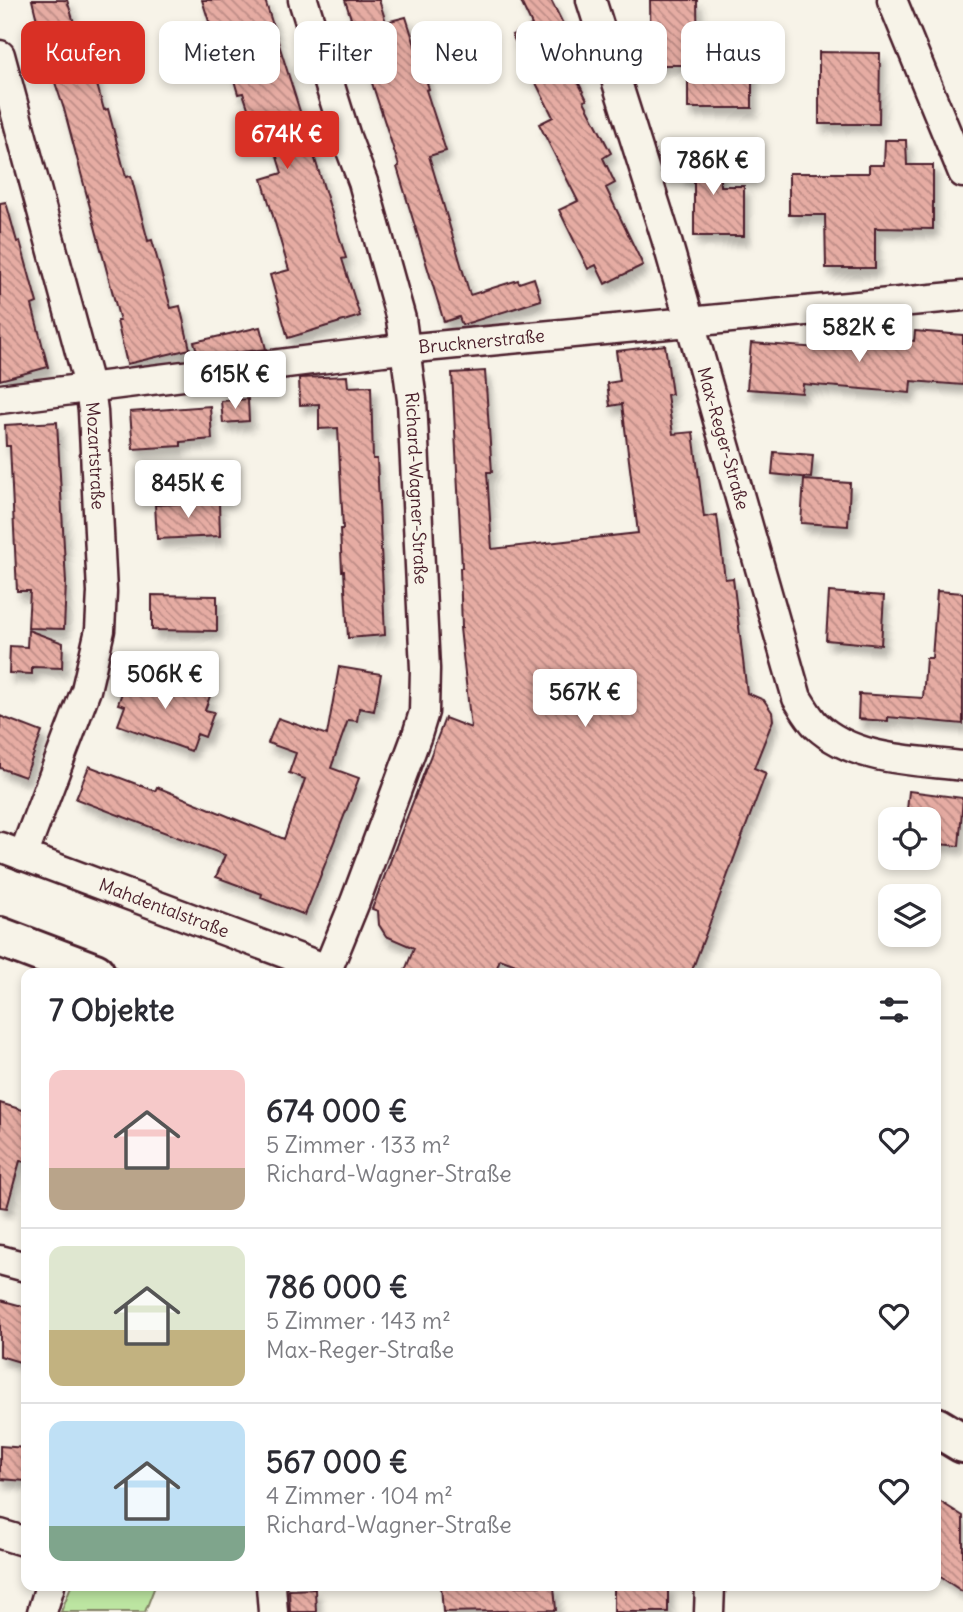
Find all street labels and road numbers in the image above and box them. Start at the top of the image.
street label: Brucknerstraße [417,324,546,359]
street label: Max-Reger-Straße [692,364,755,512]
street label: Richard-Wagner-Straße [400,391,433,585]
street label: Mozartstraße [81,400,110,510]
street label: Mahdentalstraße [96,873,232,942]

